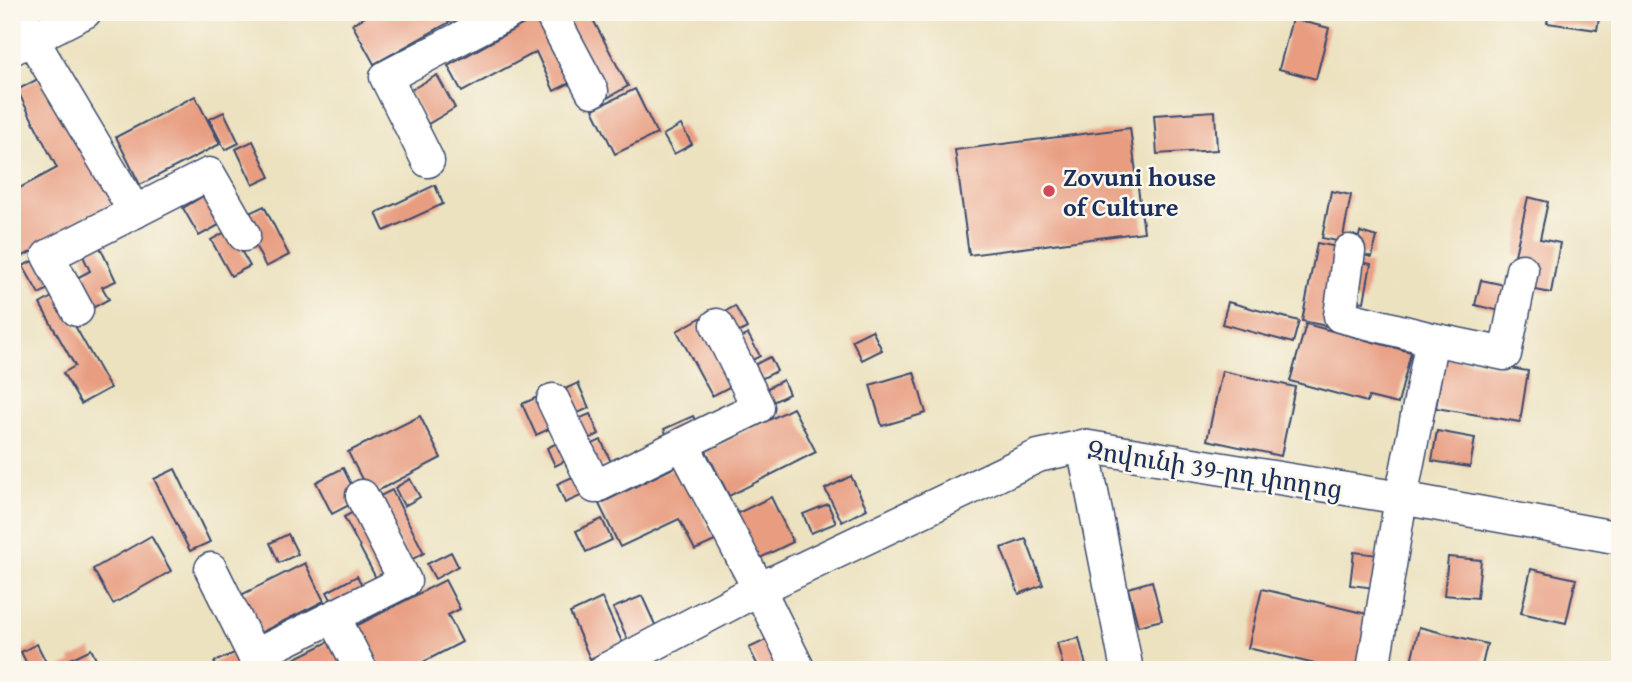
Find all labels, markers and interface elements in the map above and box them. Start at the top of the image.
place label: Zovuni house of Culture [1063,157,1216,226]
marker: Zovuni house of Culture [1041,183,1057,199]
street label: Զովունի 39-րդ փողոց [1085,430,1345,508]

